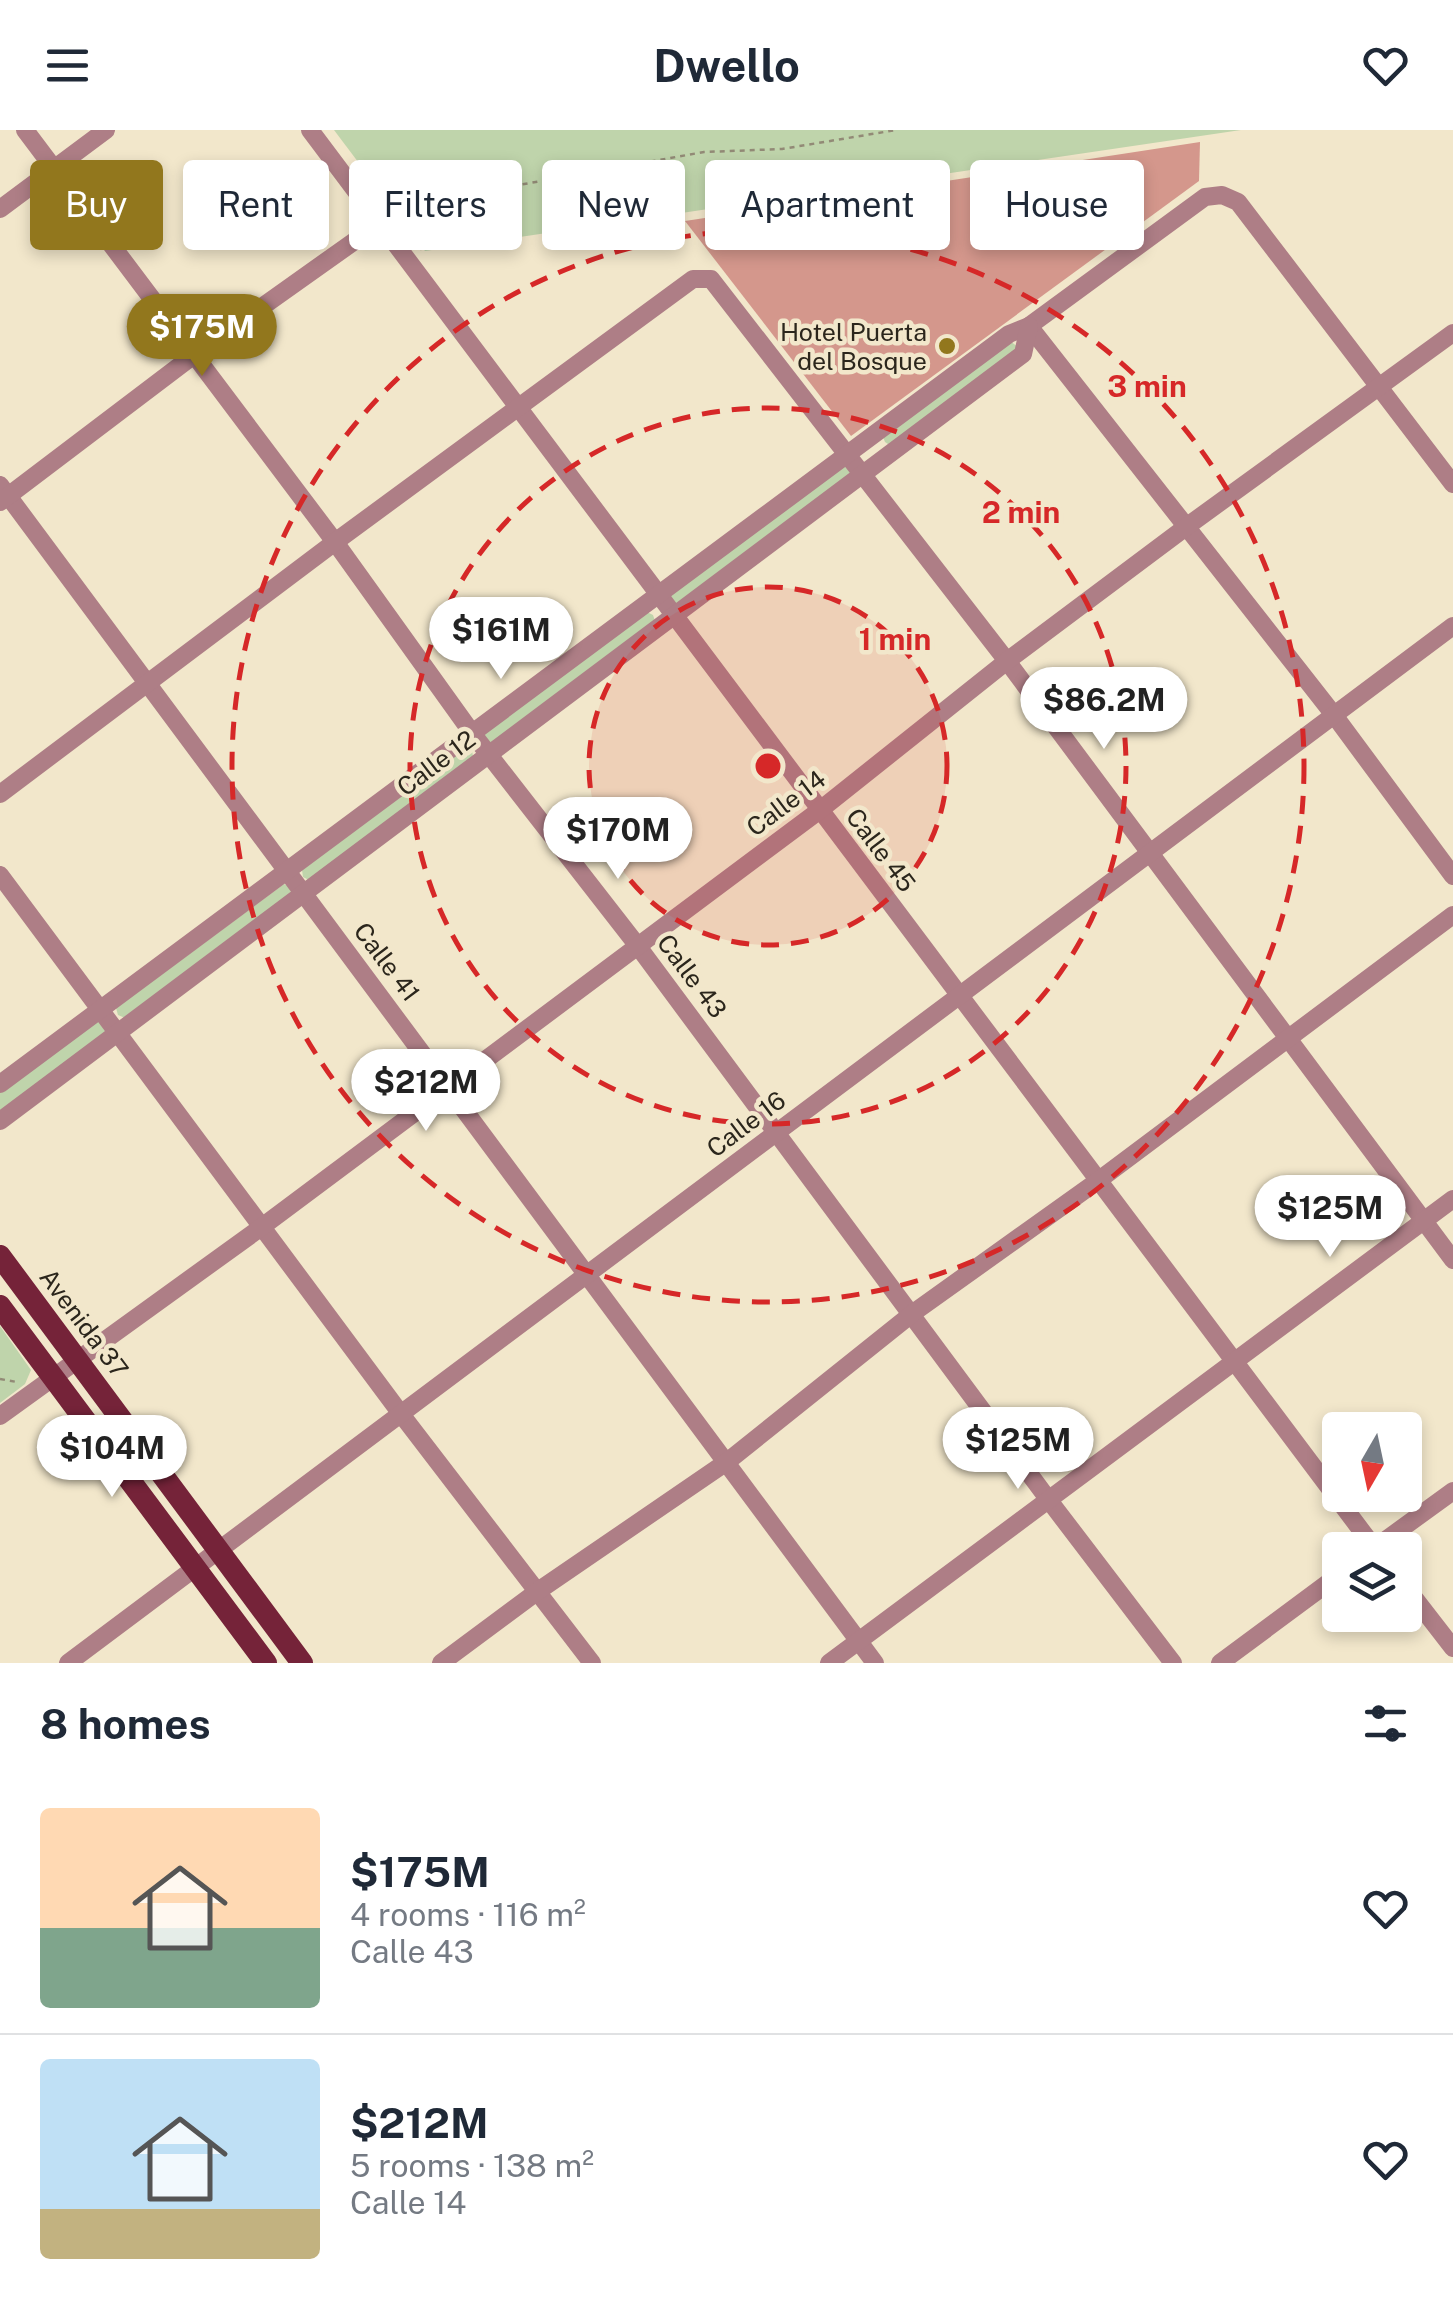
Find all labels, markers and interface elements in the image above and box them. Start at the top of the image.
icon: menu [40,38,95,93]
icon: heart [1358,38,1413,93]
text: Dwello [653,39,800,92]
chip: Buy [30,160,163,250]
chip: Rent [183,160,329,250]
chip: Filters [349,160,522,250]
chip: New [542,160,685,250]
chip: Apartment [705,160,950,250]
chip: House [970,160,1144,250]
pin: $175M [132,294,272,379]
text: $175M [149,308,255,345]
place label: Hotel Puerta del Bosque [780,317,927,376]
marker: Hotel Puerta del Bosque [936,335,958,357]
text: 3 min [1107,368,1187,404]
text: 2 min [982,494,1060,530]
pin: $161M [431,597,571,682]
text: $161M [451,611,551,648]
text: 1 min [859,621,931,657]
pin: $86.2M [1023,667,1185,752]
text: $86.2M [1042,681,1166,718]
street label: Calle 12 [391,724,481,802]
centre of rings [750,748,786,784]
street label: Calle 14 [741,764,831,842]
pin: $170M [548,797,688,882]
street label: Calle 45 [840,802,922,898]
text: $170M [565,811,671,848]
street label: Calle 41 [348,917,426,1007]
street label: Calle 43 [651,928,733,1024]
pin: $212M [356,1049,496,1134]
text: $212M [373,1063,479,1100]
street label: Calle 16 [701,1085,791,1163]
pin: $125M [1260,1175,1400,1260]
text: $125M [1277,1189,1383,1226]
street label: Avenida 37 [33,1263,135,1383]
pin: $125M [948,1407,1088,1492]
north arrow [1322,1412,1422,1512]
map controls [1322,1412,1422,1632]
pin: $104M [42,1415,182,1500]
text: $125M [965,1421,1071,1458]
text: $104M [59,1429,165,1466]
button: layers [1322,1532,1422,1632]
icon: filters [1358,1696,1413,1751]
text: 8 homes [40,1699,211,1748]
text: $175M [350,1847,490,1896]
icon: home [120,1848,240,1968]
icon: heart [1358,1881,1413,1936]
text: 4 rooms · 116 m² [350,1896,586,1933]
text: Calle 43 [350,1933,474,1970]
text: $212M [350,2098,488,2147]
icon: home [120,2099,240,2219]
icon: heart [1358,2132,1413,2187]
text: 5 rooms · 138 m² [350,2147,594,2184]
text: Calle 14 [350,2184,466,2221]

